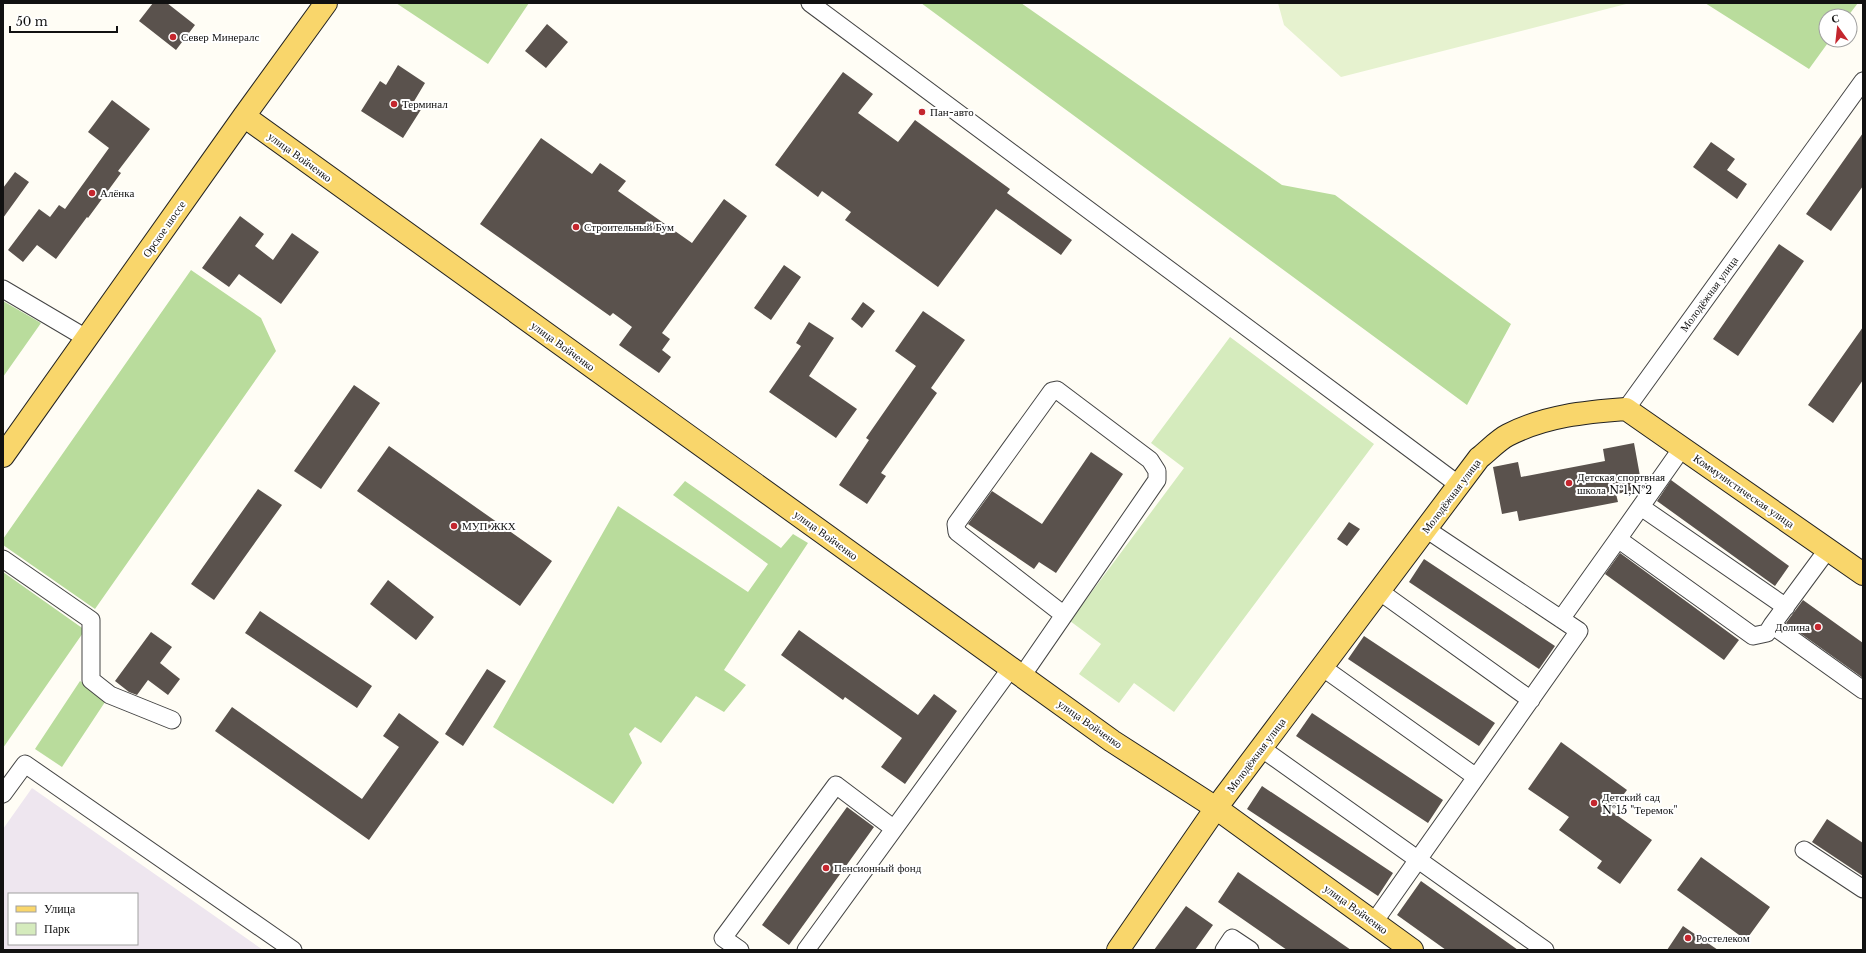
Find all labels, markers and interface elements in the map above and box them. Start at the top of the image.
scale bar [10,8,117,34]
north arrow [1818,8,1858,48]
text: С [1830,11,1841,26]
text: 50 m [16,14,48,29]
place label: Север Минералс [181,30,259,44]
marker: Север Минералс [168,32,178,42]
place label: Терминал [402,97,448,111]
marker: Терминал [389,99,399,109]
place label: Пан-авто [930,105,974,119]
marker: Пан-авто [917,107,927,117]
street label: улица Войченко [265,129,335,185]
place label: Алёнка [100,186,134,200]
marker: Алёнка [87,188,97,198]
street label: Орское шоссе [139,198,189,260]
place label: Строительный Бум [584,220,674,234]
marker: Строительный Бум [571,222,581,232]
street label: Молодёжная улица [1677,253,1741,334]
street label: улица Войченко [528,318,598,374]
street label: Коммунистическая улица [1691,451,1797,531]
street label: Молодёжная улица [1418,456,1484,536]
place label: Детская спортвная школа №1,№2 [1577,470,1665,497]
marker: Детская спортвная школа №1,№2 [1564,478,1574,488]
street label: улица Войченко [791,507,861,563]
place label: МУП ЖКХ [462,519,516,533]
marker: МУП ЖКХ [449,521,459,531]
place label: Долина [1775,620,1810,634]
marker: Долина [1813,622,1823,632]
street label: улица Войченко [1055,697,1125,752]
street label: Молодёжная улица [1223,715,1289,795]
place label: Детский сад №15 "Теремок" [1602,790,1678,817]
marker: Детский сад №15 "Теремок" [1589,798,1599,808]
place label: Пенсионный фонд [834,861,922,875]
marker: Пенсионный фонд [821,863,831,873]
street label: улица Войченко [1321,881,1391,937]
legend [8,893,138,945]
text: Улица [44,901,76,916]
text: Парк [44,921,70,936]
place label: Ростелеком [1696,931,1750,945]
marker: Ростелеком [1683,933,1693,943]

